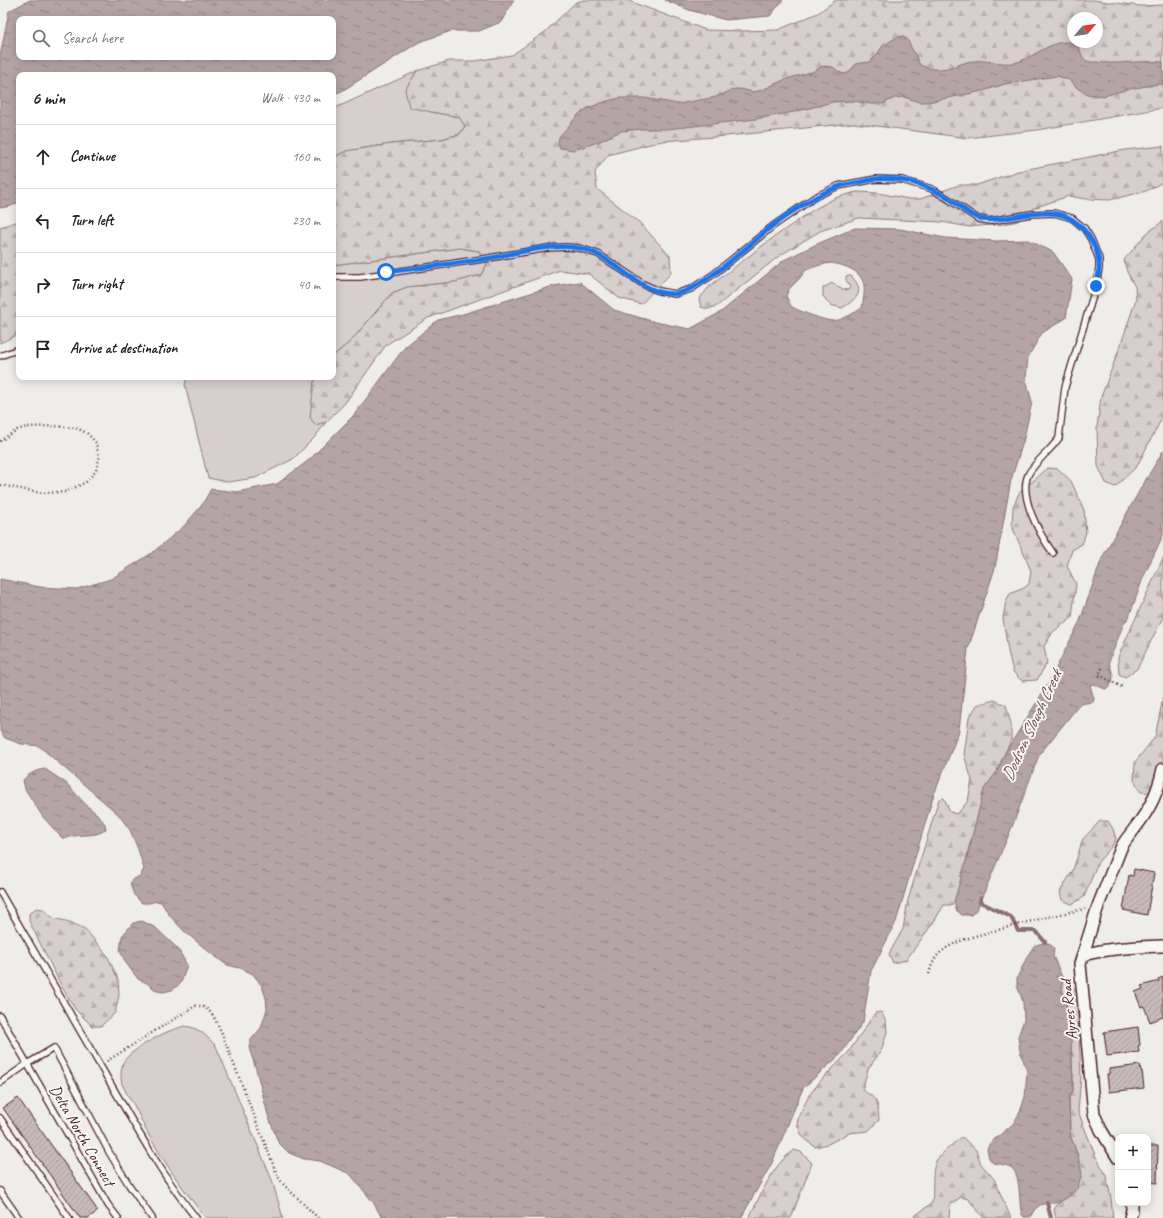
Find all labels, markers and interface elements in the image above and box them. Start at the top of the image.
north arrow [1067,12,1103,48]
search box [16,16,336,60]
icon: search [30,27,52,49]
text: Search here [62,29,123,48]
text: 6 min [32,88,65,109]
text: Walk · 430 m [261,90,320,106]
icon: ahead [32,146,54,168]
text: Continue [70,147,115,166]
text: 160 m [292,149,320,165]
icon: left [32,210,54,232]
text: Turn left [70,211,113,230]
text: 230 m [292,213,320,229]
route start [377,263,395,281]
icon: right [32,274,54,296]
text: Turn right [70,275,123,294]
text: 40 m [298,277,320,293]
route end [1087,277,1105,295]
icon: arrive [32,338,54,360]
text: Arrive at destination [70,339,177,358]
water label: Dodson Slough Creek [997,664,1067,784]
street label: Ayres Road [1056,976,1082,1041]
street label: Delta North Connect [45,1081,121,1192]
map controls [1115,1134,1151,1206]
button: + [1115,1134,1151,1170]
button: − [1115,1170,1151,1206]

